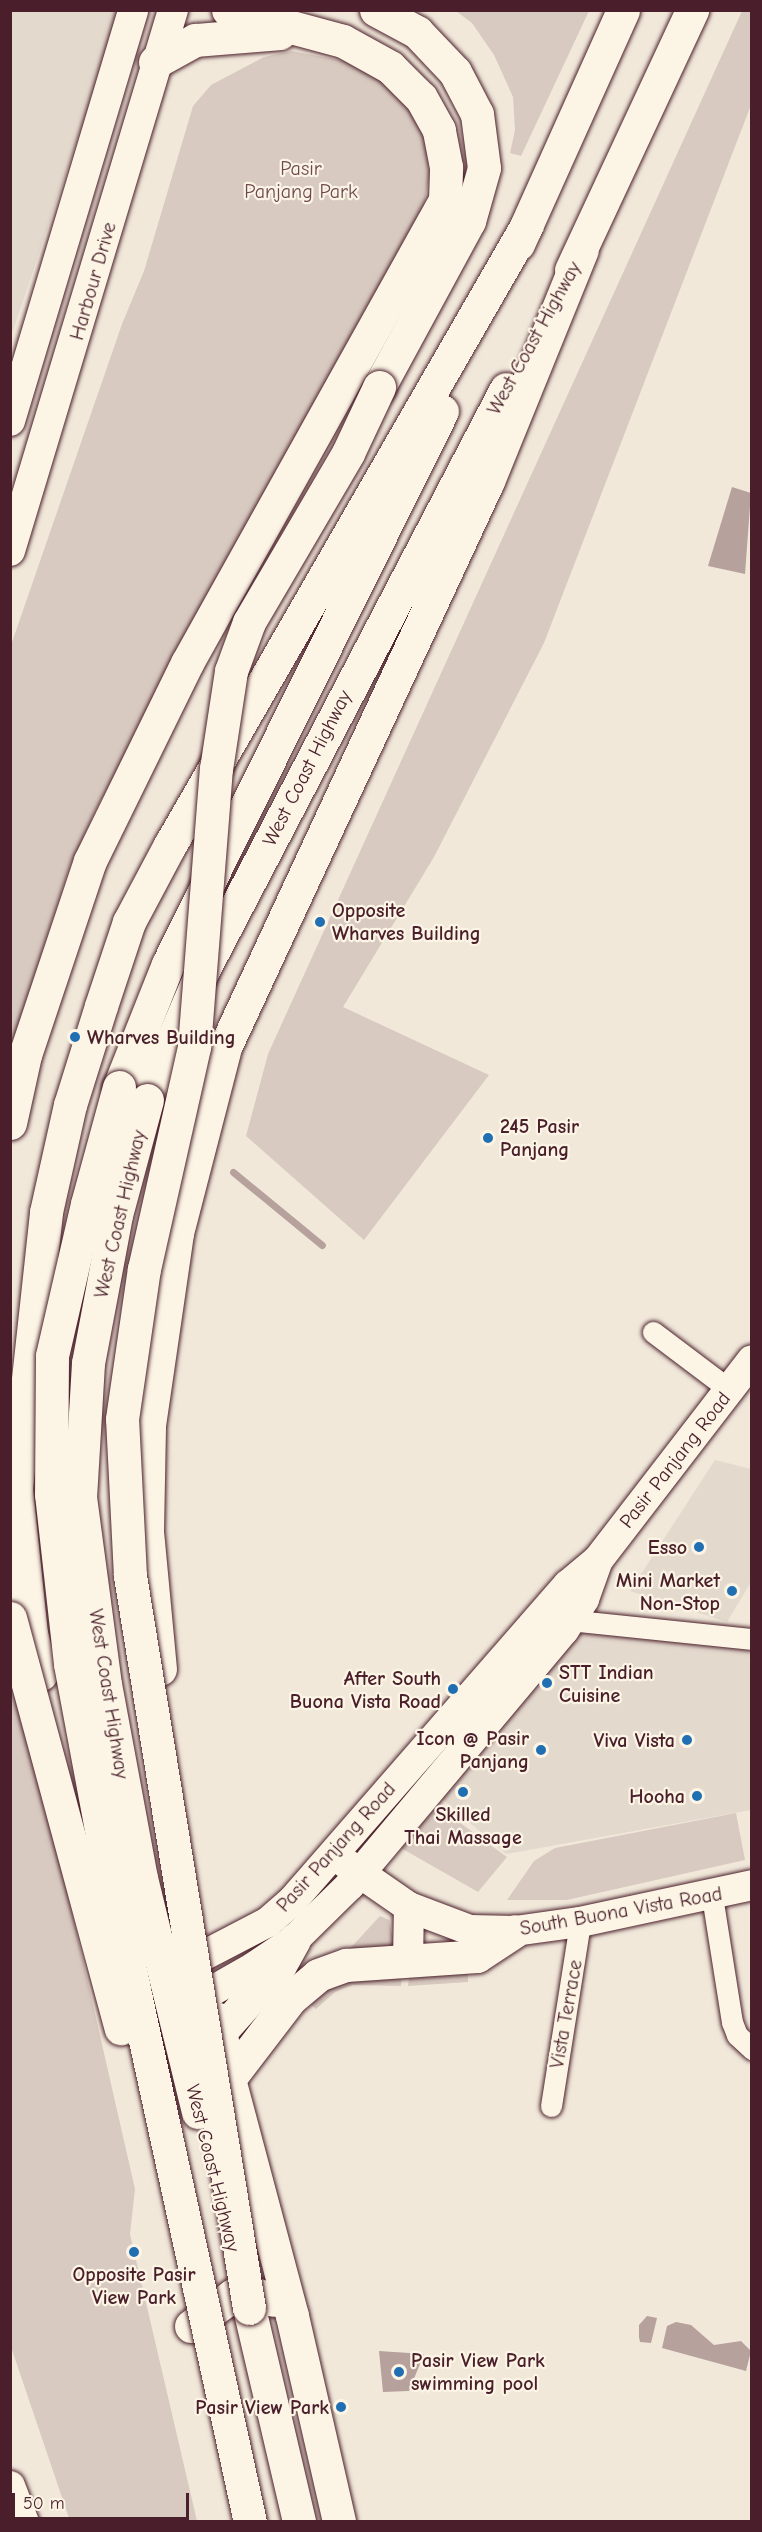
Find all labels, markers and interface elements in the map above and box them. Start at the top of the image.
park label: Pasir Panjang Park [244,157,358,204]
street label: Harbour Drive [65,219,121,343]
street label: West Coast Highway [482,257,586,419]
street label: West Coast Highway [257,686,357,850]
place label: Opposite Wharves Building [332,898,481,945]
marker: Opposite Wharves Building [313,915,327,929]
place label: Wharves Building [87,1025,236,1049]
marker: Wharves Building [68,1030,82,1044]
place label: 245 Pasir Panjang [500,1114,579,1161]
street label: West Coast Highway [89,1128,151,1300]
marker: 245 Pasir Panjang [481,1131,495,1145]
street label: Pasir Panjang Road [614,1387,736,1533]
place label: Esso [648,1535,687,1559]
marker: Esso [692,1540,706,1554]
place label: Mini Market Non-Stop [616,1568,720,1615]
marker: Mini Market Non-Stop [725,1584,739,1598]
street label: West Coast Highway [84,1607,134,1781]
place label: STT Indian Cuisine [559,1660,654,1707]
place label: After South Buona Vista Road [290,1666,441,1713]
marker: STT Indian Cuisine [540,1676,554,1690]
marker: After South Buona Vista Road [446,1682,460,1696]
place label: Icon @ Pasir Panjang [416,1726,529,1773]
place label: Viva Vista [594,1728,675,1752]
marker: Viva Vista [680,1733,694,1747]
marker: Icon @ Pasir Panjang [534,1743,548,1757]
street label: Pasir Panjang Road [271,1777,401,1917]
place label: Hooha [629,1784,685,1808]
marker: Skilled Thai Massage [456,1785,470,1799]
marker: Hooha [690,1789,704,1803]
place label: Skilled Thai Massage [404,1802,522,1849]
street label: South Buona Vista Road [518,1881,724,1941]
street label: Vista Terrace [545,1958,587,2070]
street label: West Coast Highway [181,2082,245,2254]
marker: Opposite Pasir View Park [127,2245,141,2259]
place label: Opposite Pasir View Park [73,2262,195,2309]
place label: Pasir View Park swimming pool [411,2348,545,2395]
marker: Pasir View Park swimming pool [392,2365,406,2379]
place label: Pasir View Park [195,2395,329,2419]
marker: Pasir View Park [334,2400,348,2414]
scale bar [15,2481,192,2519]
text: 50 m [23,2493,65,2514]

